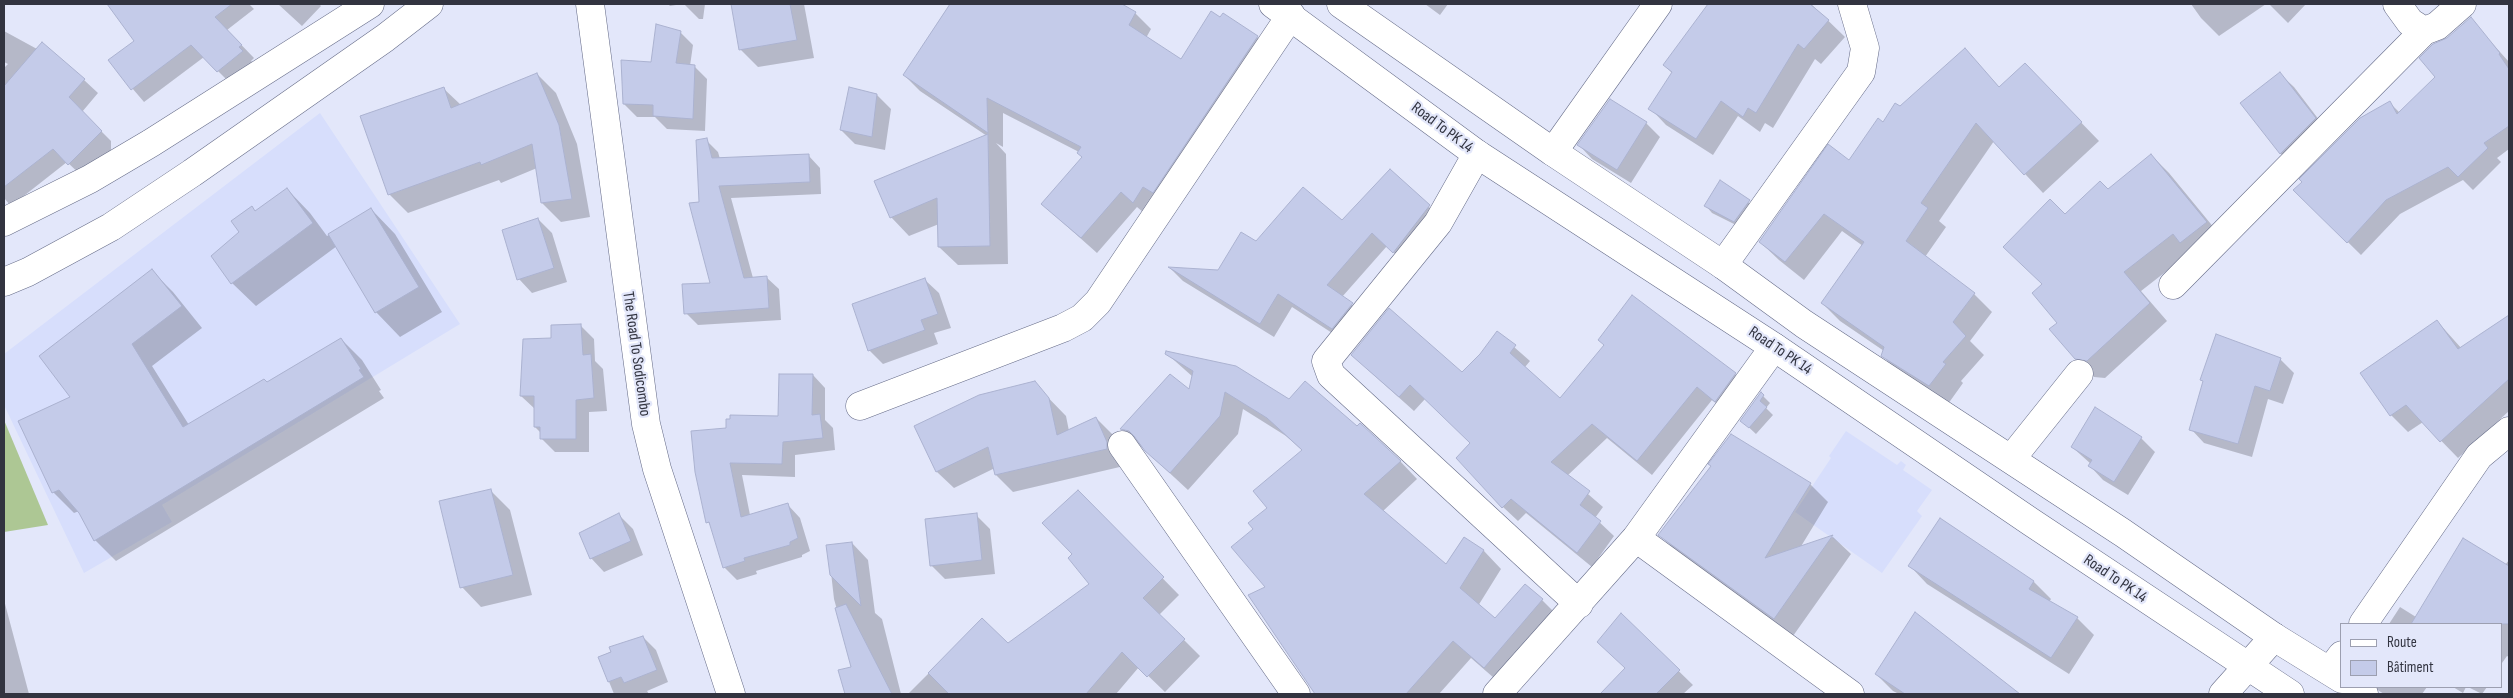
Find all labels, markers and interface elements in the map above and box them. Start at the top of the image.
street label: Road To PK 14 [1407,98,1477,158]
street label: The Road To Sodicombo [618,290,654,418]
street label: Road To PK 14 [1745,323,1815,379]
street label: Road To PK 14 [2080,551,2150,607]
legend [2340,623,2503,688]
text: Route [2387,633,2417,652]
text: Bâtiment [2387,658,2434,677]

